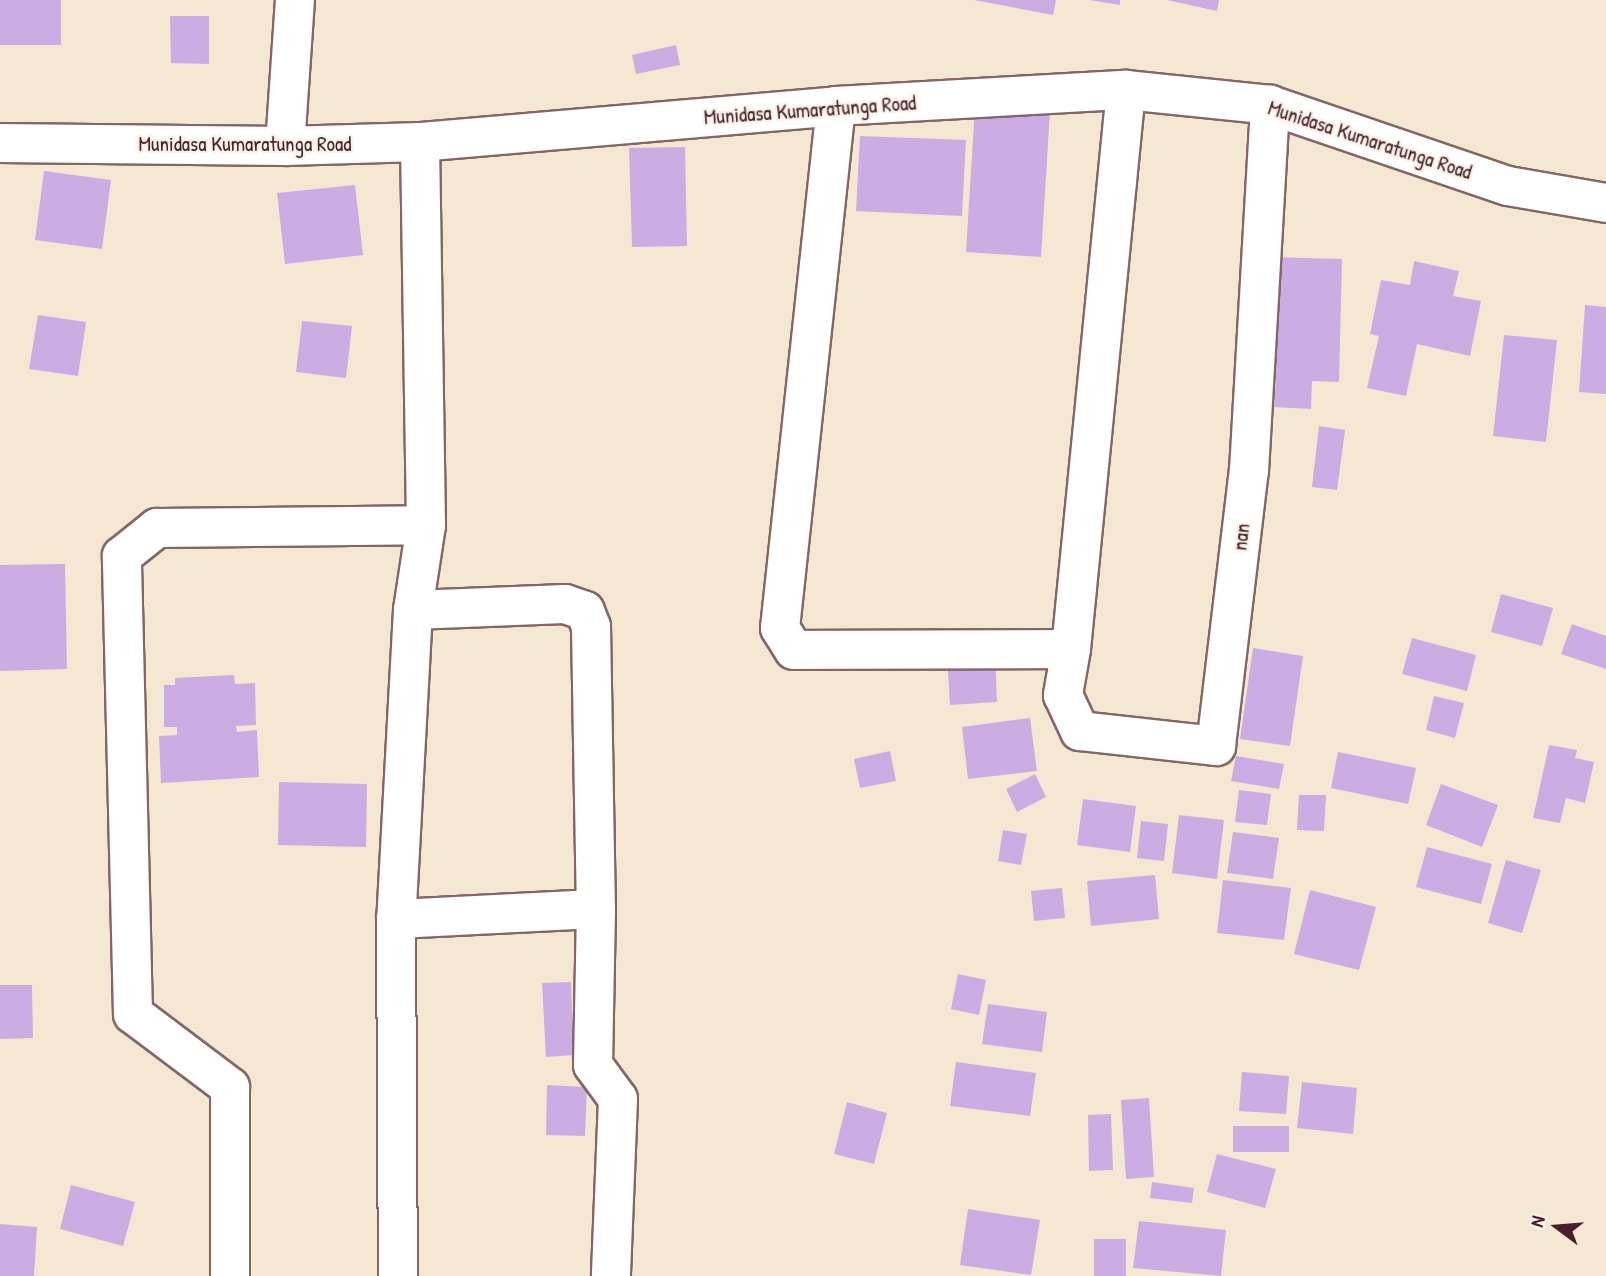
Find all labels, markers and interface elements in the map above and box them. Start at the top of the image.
street label: Munidasa Kumaratunga Road [703,90,917,130]
street label: Munidasa Kumaratunga Road [1265,95,1475,185]
street label: Munidasa Kumaratunga Road [139,131,351,157]
street label: nan [1227,522,1255,552]
north arrow [1522,1192,1592,1262]
text: N [1523,1213,1551,1230]

